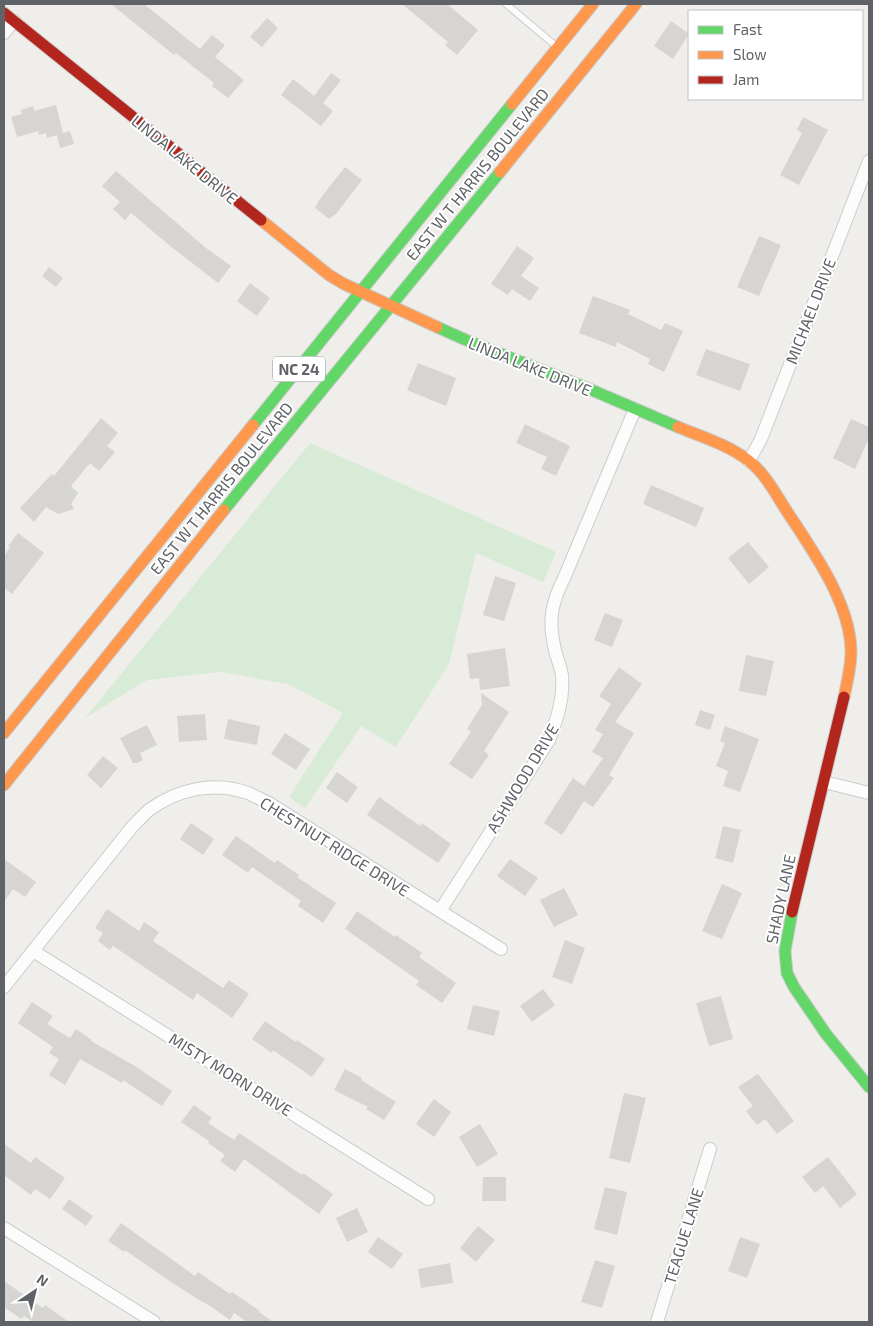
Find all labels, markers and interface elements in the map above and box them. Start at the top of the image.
legend [688,10,863,100]
text: Fast [733,20,763,38]
text: Slow [733,45,767,63]
text: Jam [733,70,759,88]
street label: EAST W T HARRIS BOULEVARD [402,84,552,264]
street label: LINDA LAKE DRIVE [128,110,242,208]
street label: MICHAEL DRIVE [781,255,839,367]
street label: LINDA LAKE DRIVE [466,333,594,399]
road number: NC 24 [273,356,325,382]
street label: EAST W T HARRIS BOULEVARD [146,398,296,578]
street label: ASHWOOD DRIVE [482,720,562,836]
street label: CHESTNUT RIDGE DRIVE [257,792,413,900]
street label: SHADY LANE [761,853,799,945]
street label: MISTY MORN DRIVE [166,1028,296,1120]
street label: TEAGUE LANE [659,1185,707,1286]
north arrow [10,1266,60,1316]
text: N [34,1270,52,1290]

